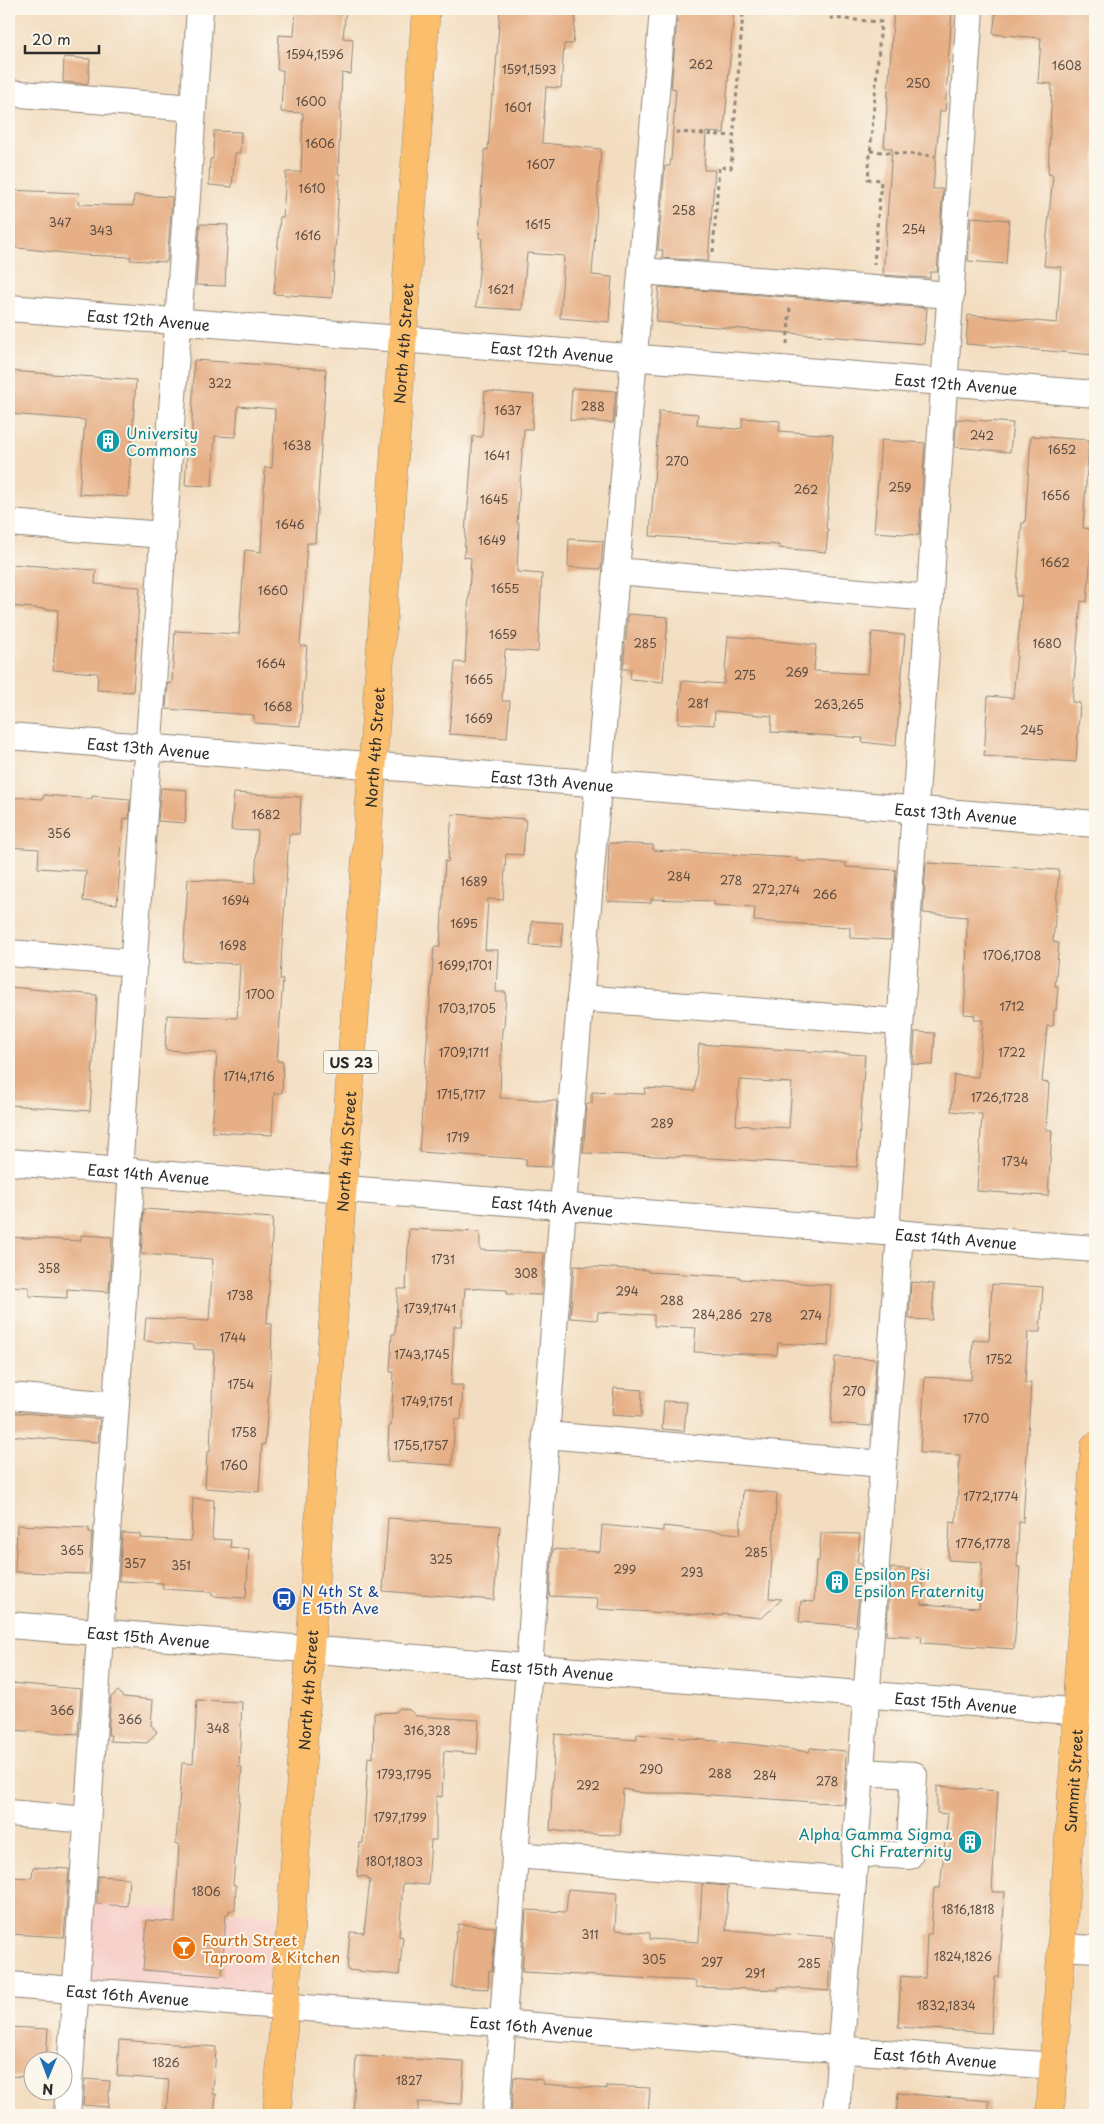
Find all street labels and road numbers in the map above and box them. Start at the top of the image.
street label: North 4th Street [387,282,418,405]
street label: East 12th Avenue [86,303,211,335]
street label: East 12th Avenue [490,335,615,367]
street label: East 12th Avenue [894,367,1018,399]
street label: North 4th Street [358,686,389,809]
street label: East 13th Avenue [86,731,211,764]
street label: East 13th Avenue [490,764,615,796]
street label: East 13th Avenue [894,796,1018,829]
road number: US 23 [324,1050,378,1074]
street label: North 4th Street [329,1090,361,1213]
street label: East 14th Avenue [87,1157,210,1190]
street label: East 14th Avenue [490,1189,614,1222]
street label: East 14th Avenue [894,1222,1018,1254]
street label: East 15th Avenue [86,1620,211,1653]
street label: North 4th Street [291,1629,323,1751]
street label: East 15th Avenue [490,1653,615,1685]
street label: East 15th Avenue [894,1685,1018,1718]
street label: Summit Street [1058,1729,1087,1833]
street label: East 16th Avenue [65,1978,190,2010]
street label: East 16th Avenue [469,2009,594,2042]
street label: East 16th Avenue [873,2041,998,2073]

